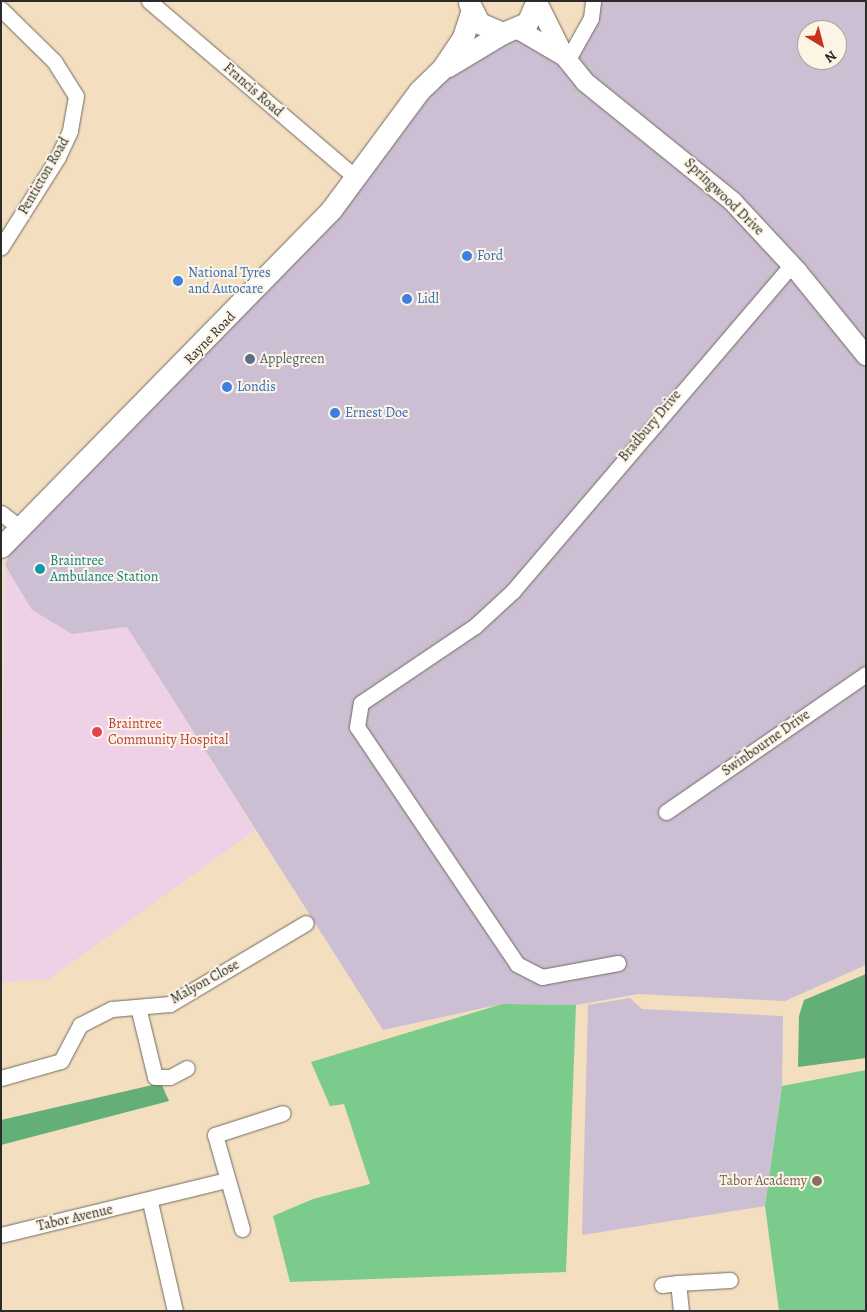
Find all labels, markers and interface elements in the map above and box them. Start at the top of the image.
north arrow [797,20,847,70]
text: N [821,46,841,67]
street label: Francis Road [220,59,286,121]
street label: Penticton Road [15,134,73,218]
street label: Springwood Drive [681,155,767,239]
place label: Ford [477,248,503,264]
marker: Ford [461,250,473,262]
place label: National Tyres and Autocare [188,265,271,298]
marker: National Tyres and Autocare [172,275,184,287]
place label: Lidl [417,291,439,307]
marker: Lidl [401,293,413,305]
street label: Rayne Road [181,308,239,368]
place label: Applegreen [260,351,325,367]
marker: Applegreen [244,353,256,365]
place label: Londis [237,379,276,395]
marker: Londis [221,381,233,393]
street label: Bradbury Drive [615,387,685,465]
place label: Ernest Doe [345,405,408,421]
marker: Ernest Doe [329,407,341,419]
place label: Braintree Ambulance Station [50,553,158,586]
marker: Braintree Ambulance Station [34,563,46,575]
street label: Swinbourne Drive [719,706,813,780]
place label: Braintree Community Hospital [108,716,228,749]
marker: Braintree Community Hospital [90,725,104,739]
street label: Malyon Close [168,956,242,1008]
place label: Tabor Academy [720,1173,807,1189]
marker: Tabor Academy [811,1175,823,1187]
street label: Tabor Avenue [35,1201,115,1235]

